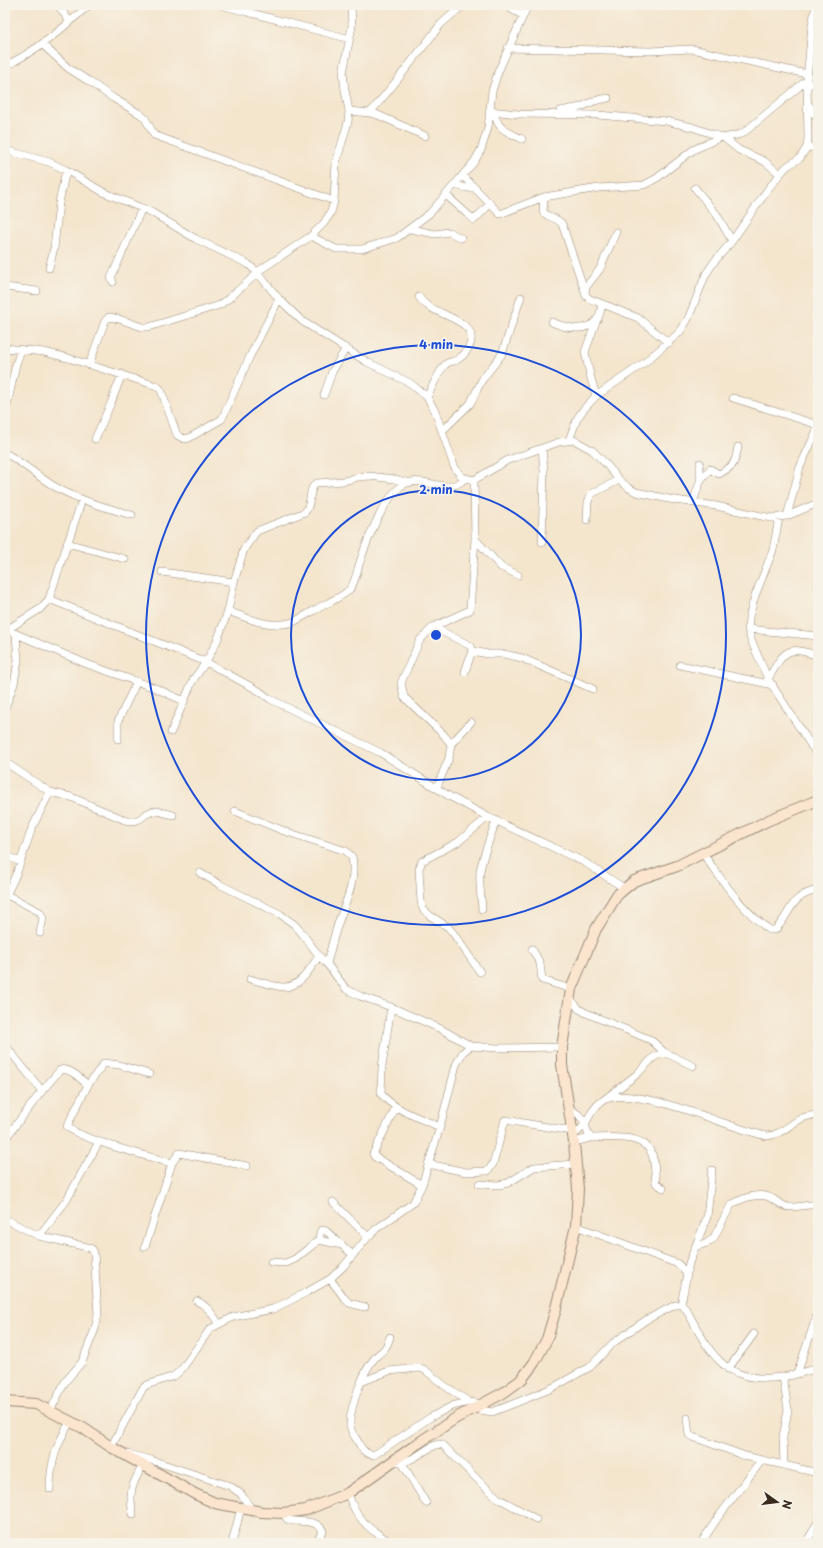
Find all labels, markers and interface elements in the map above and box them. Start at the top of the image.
text: 4 min [419,335,453,353]
text: 2 min [419,480,453,498]
centre of rings [429,628,443,642]
north arrow [757,1482,797,1522]
text: N [778,1498,796,1511]

